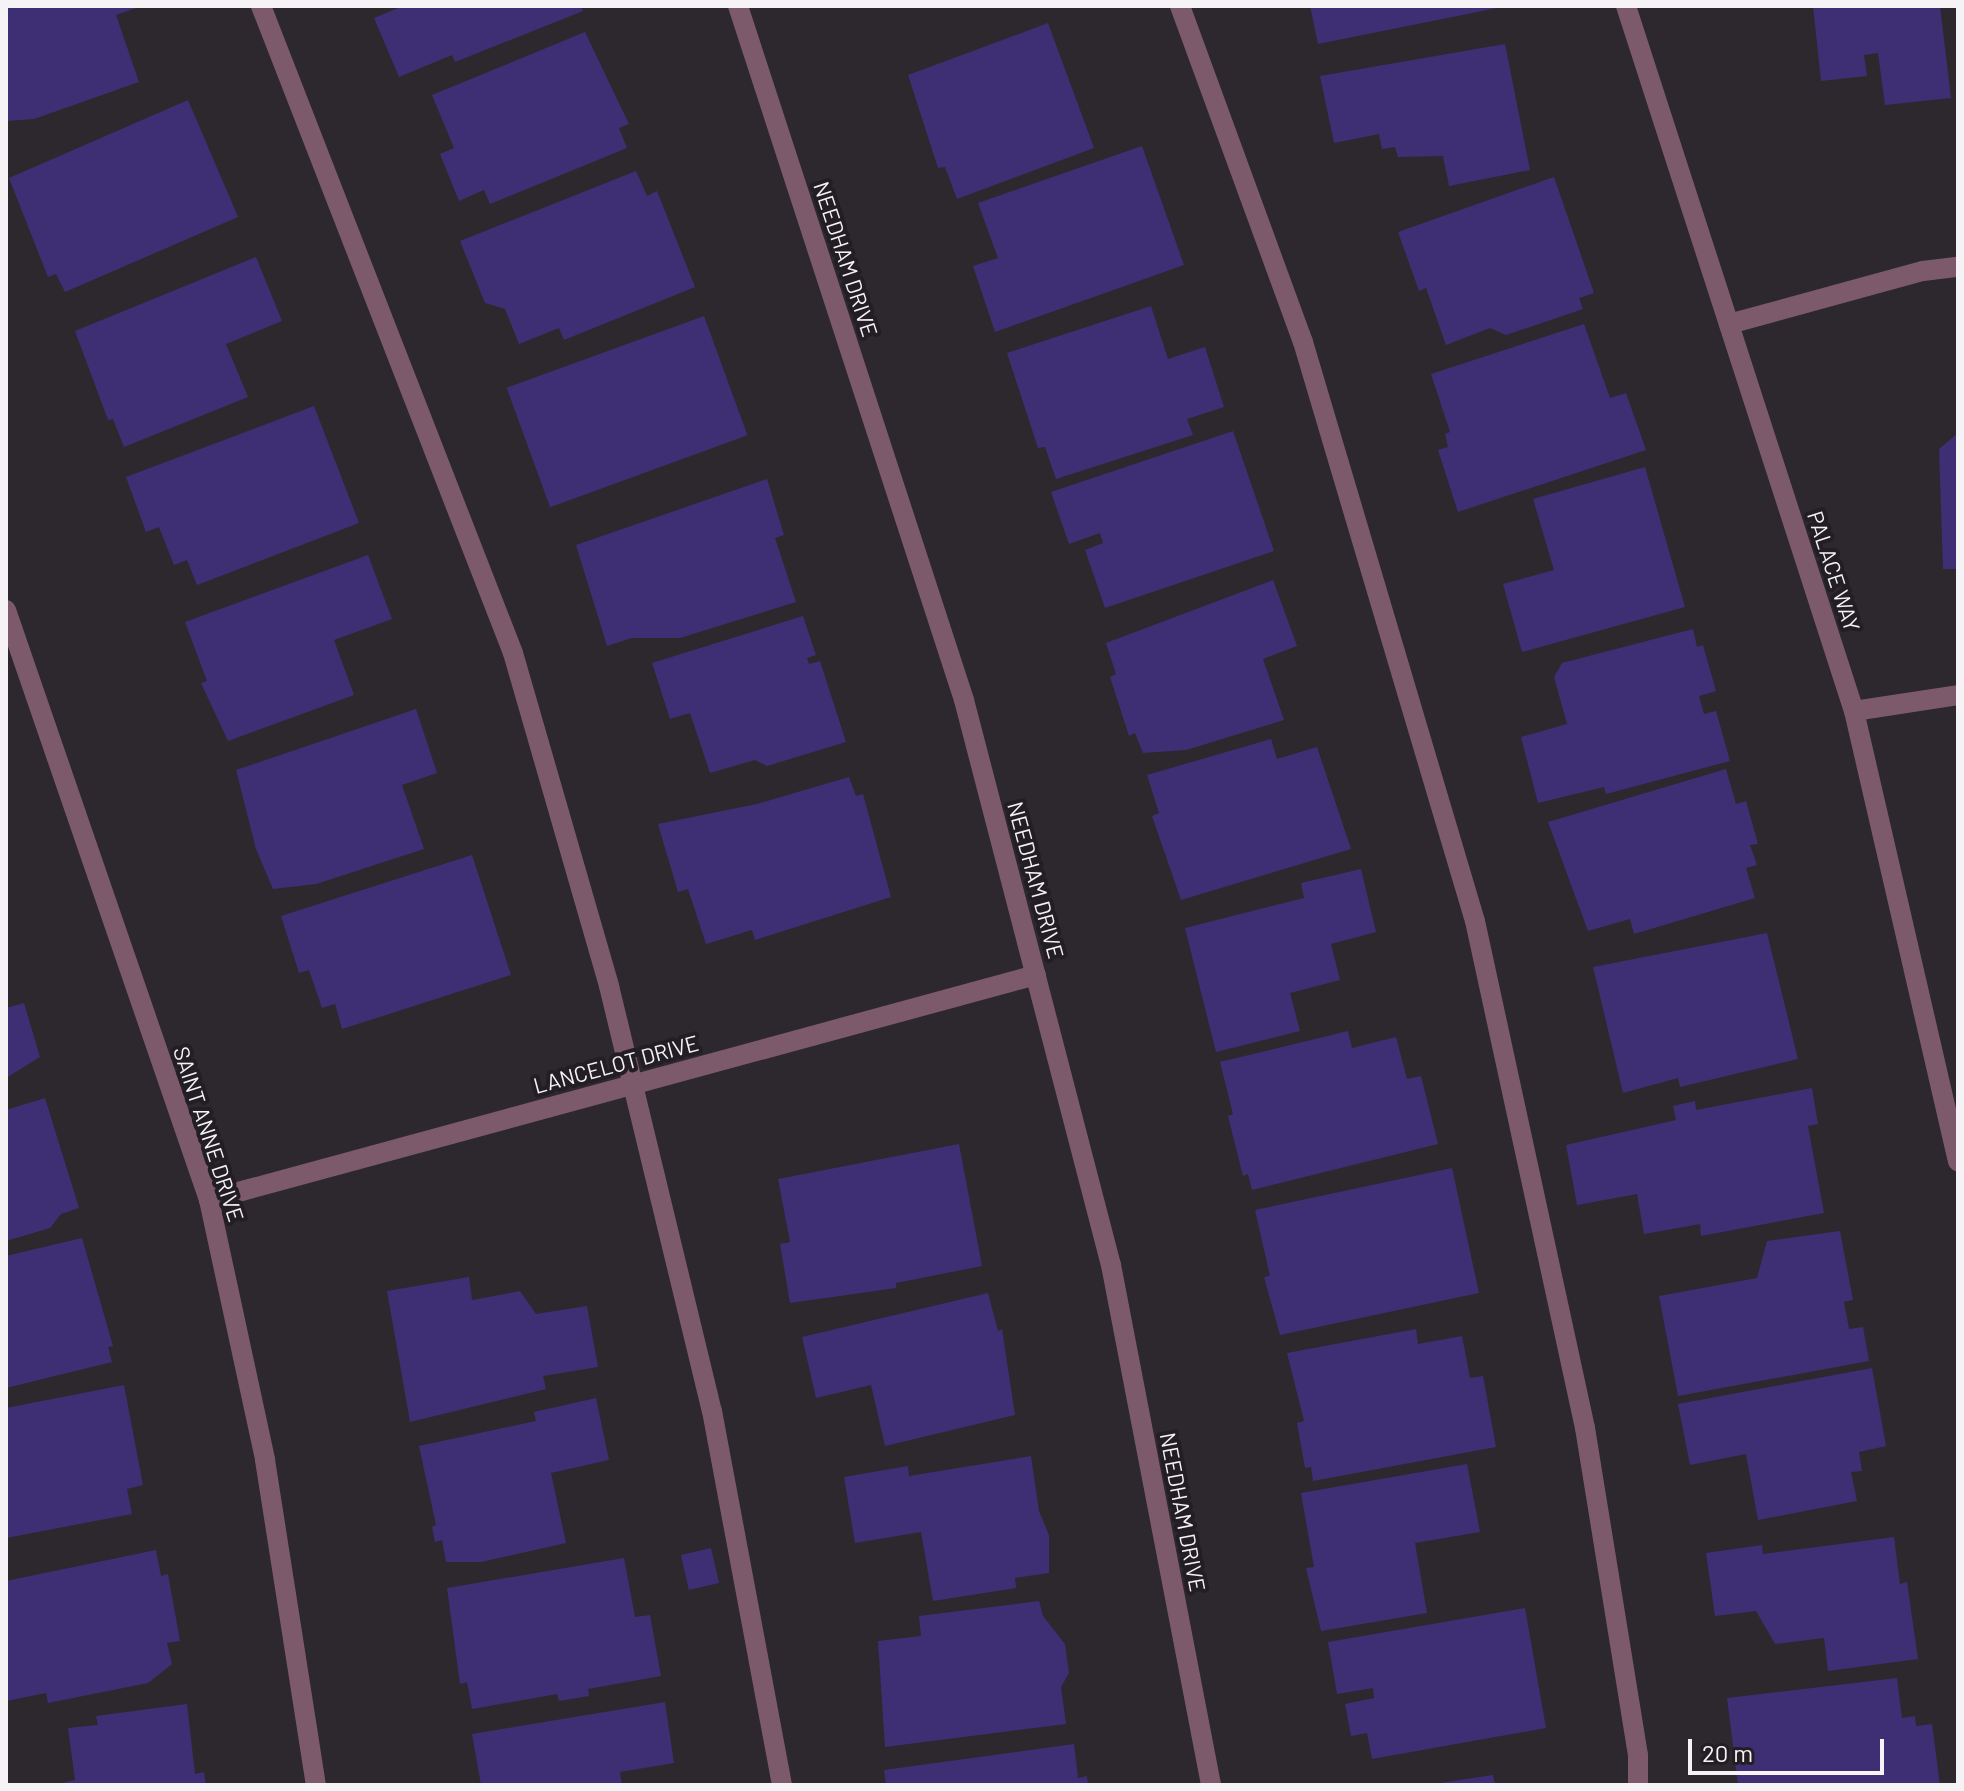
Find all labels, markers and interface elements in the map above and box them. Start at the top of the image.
street label: NEEDHAM DRIVE [808,178,884,340]
street label: PALACE WAY [1802,507,1866,635]
street label: NEEDHAM DRIVE [1002,799,1070,961]
street label: LANCELOT DRIVE [531,1029,701,1099]
street label: SAINT ANNE DRIVE [168,1043,250,1225]
street label: NEEDHAM DRIVE [1155,1430,1211,1594]
scale bar [1692,1723,1888,1773]
text: 20 m [1702,1738,1753,1767]

